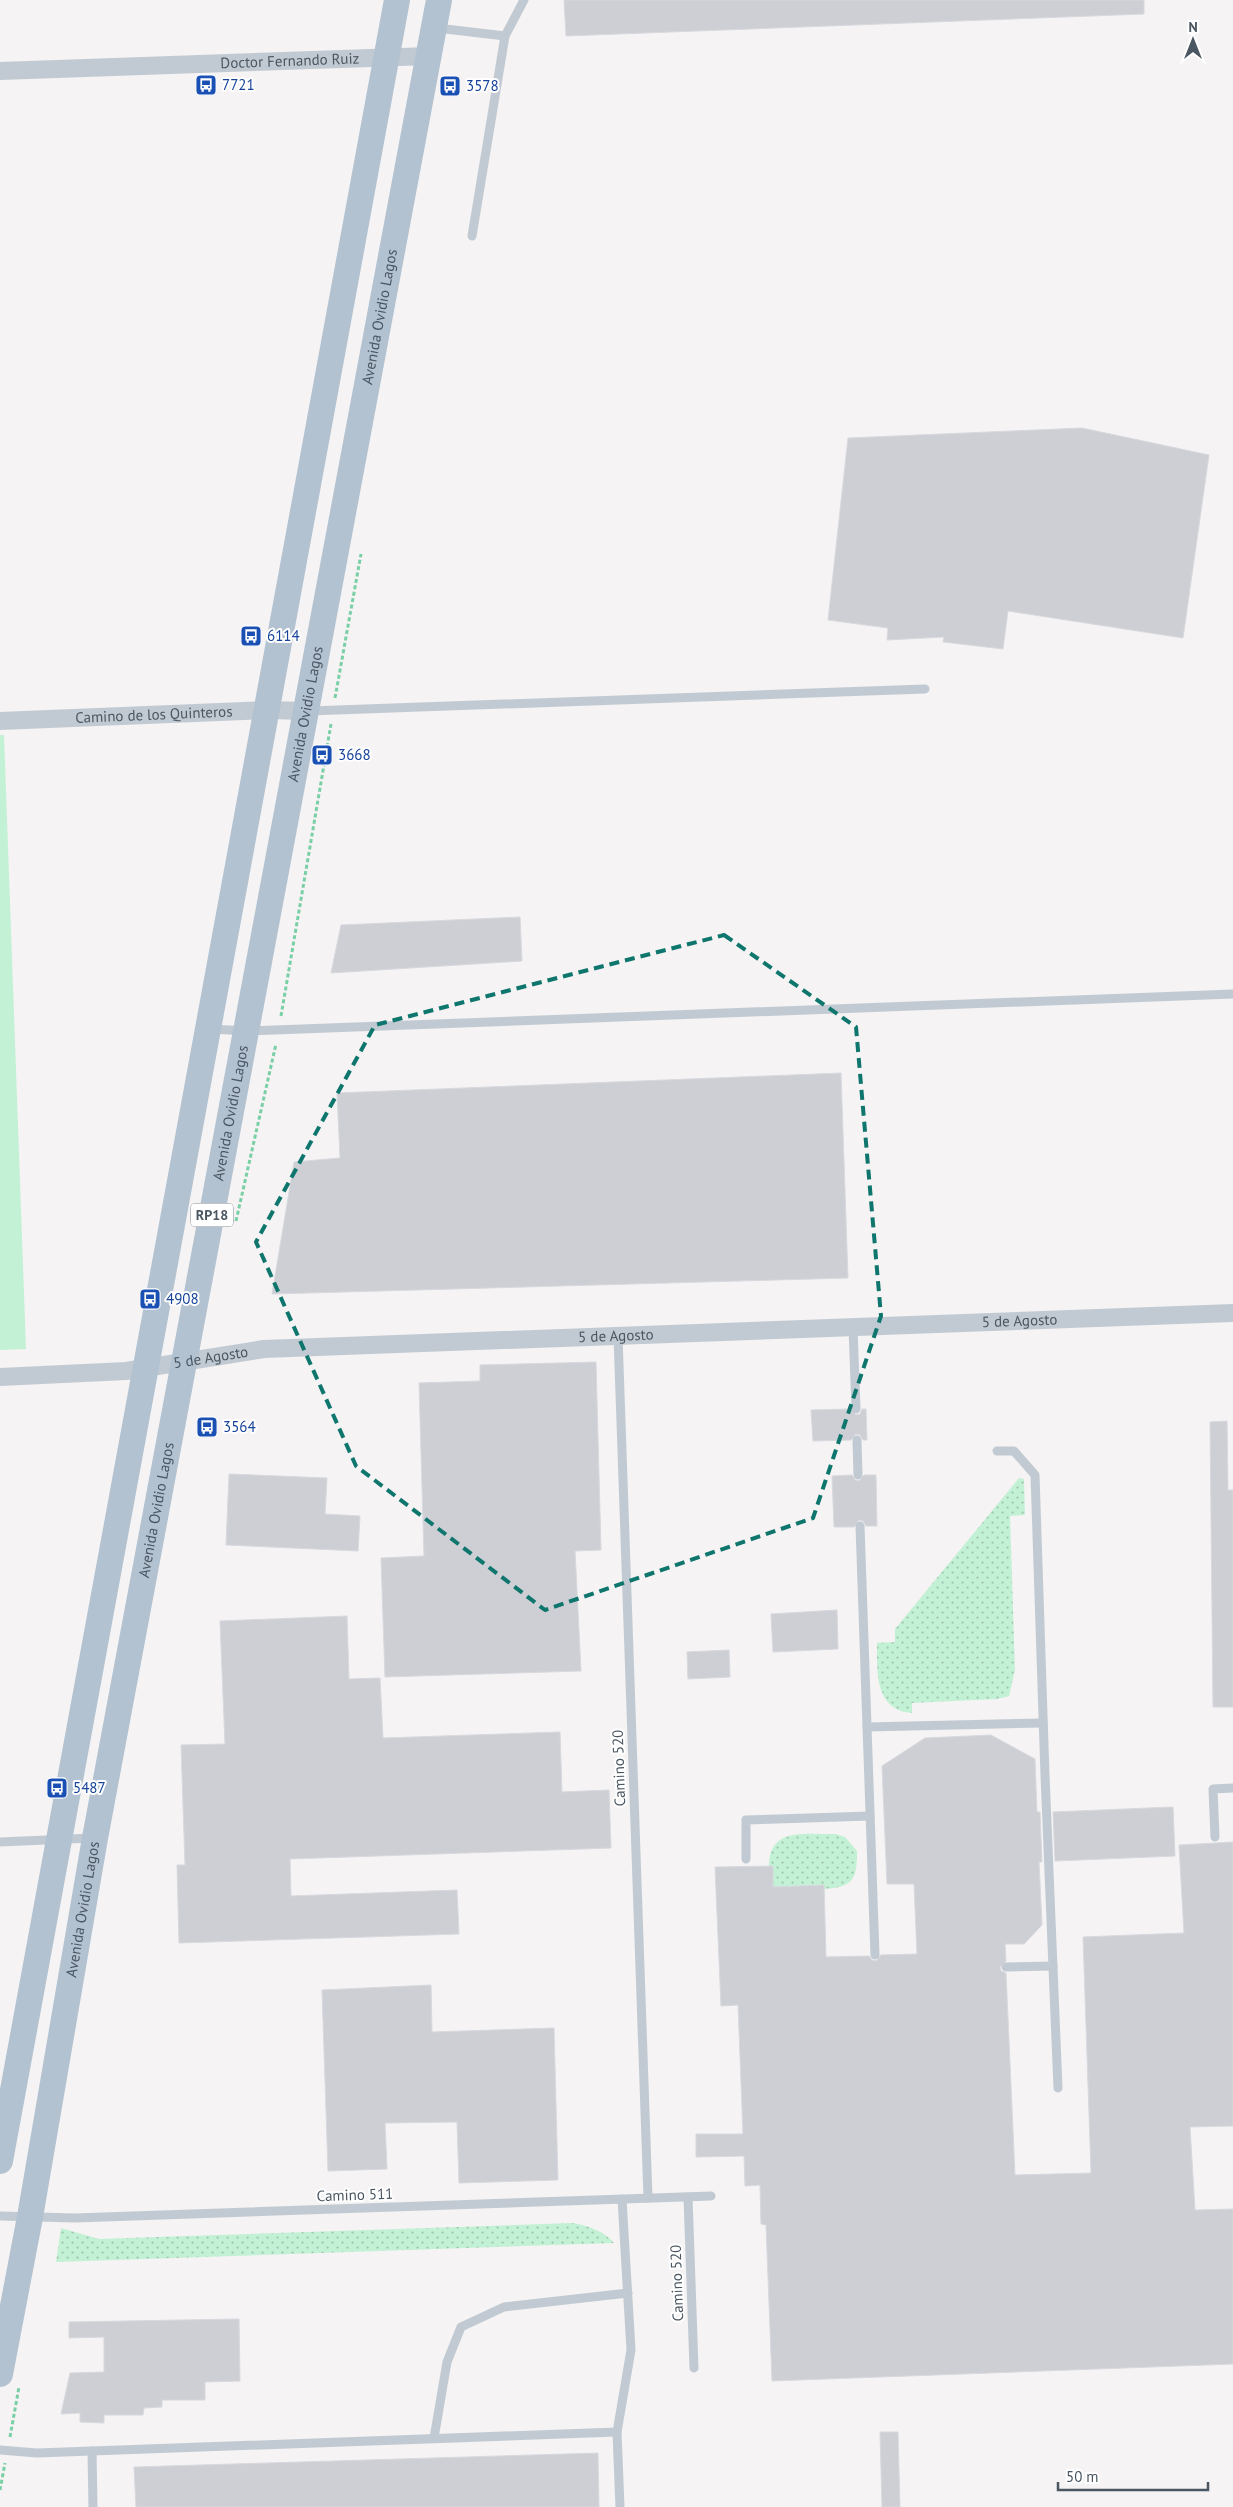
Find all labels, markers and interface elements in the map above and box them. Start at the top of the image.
north arrow [1168,15,1218,65]
text: N [1188,18,1198,36]
street label: Doctor Fernando Ruiz [220,48,360,72]
bus stop icon: 7721 [194,73,218,97]
bus stop icon: 3578 [438,74,462,98]
place label: 7721 [222,75,255,94]
place label: 3578 [466,76,499,95]
street label: Avenida Ovidio Lagos [357,247,401,386]
bus stop icon: 6114 [239,624,263,648]
place label: 6114 [267,626,300,645]
street label: Avenida Ovidio Lagos [283,644,327,783]
street label: Camino de los Quinteros [75,701,233,727]
bus stop icon: 3668 [310,743,334,767]
place label: 3668 [338,745,371,764]
street label: Avenida Ovidio Lagos [208,1044,252,1182]
road number: RP18 [191,1204,233,1226]
bus stop icon: 4908 [138,1287,162,1311]
place label: 4908 [166,1289,199,1308]
street label: 5 de Agosto [982,1310,1058,1331]
street label: 5 de Agosto [578,1325,654,1346]
street label: 5 de Agosto [172,1342,249,1372]
bus stop icon: 3564 [195,1415,219,1439]
place label: 3564 [223,1417,256,1436]
street label: Avenida Ovidio Lagos [134,1441,178,1579]
street label: Camino 520 [608,1729,629,1807]
bus stop icon: 5487 [45,1776,69,1800]
place label: 5487 [73,1778,106,1797]
street label: Avenida Ovidio Lagos [61,1840,103,1979]
street label: Camino 511 [316,2184,394,2205]
street label: Camino 520 [666,2244,687,2322]
scale bar [1058,2460,1208,2492]
text: 50 m [1066,2467,1099,2486]

